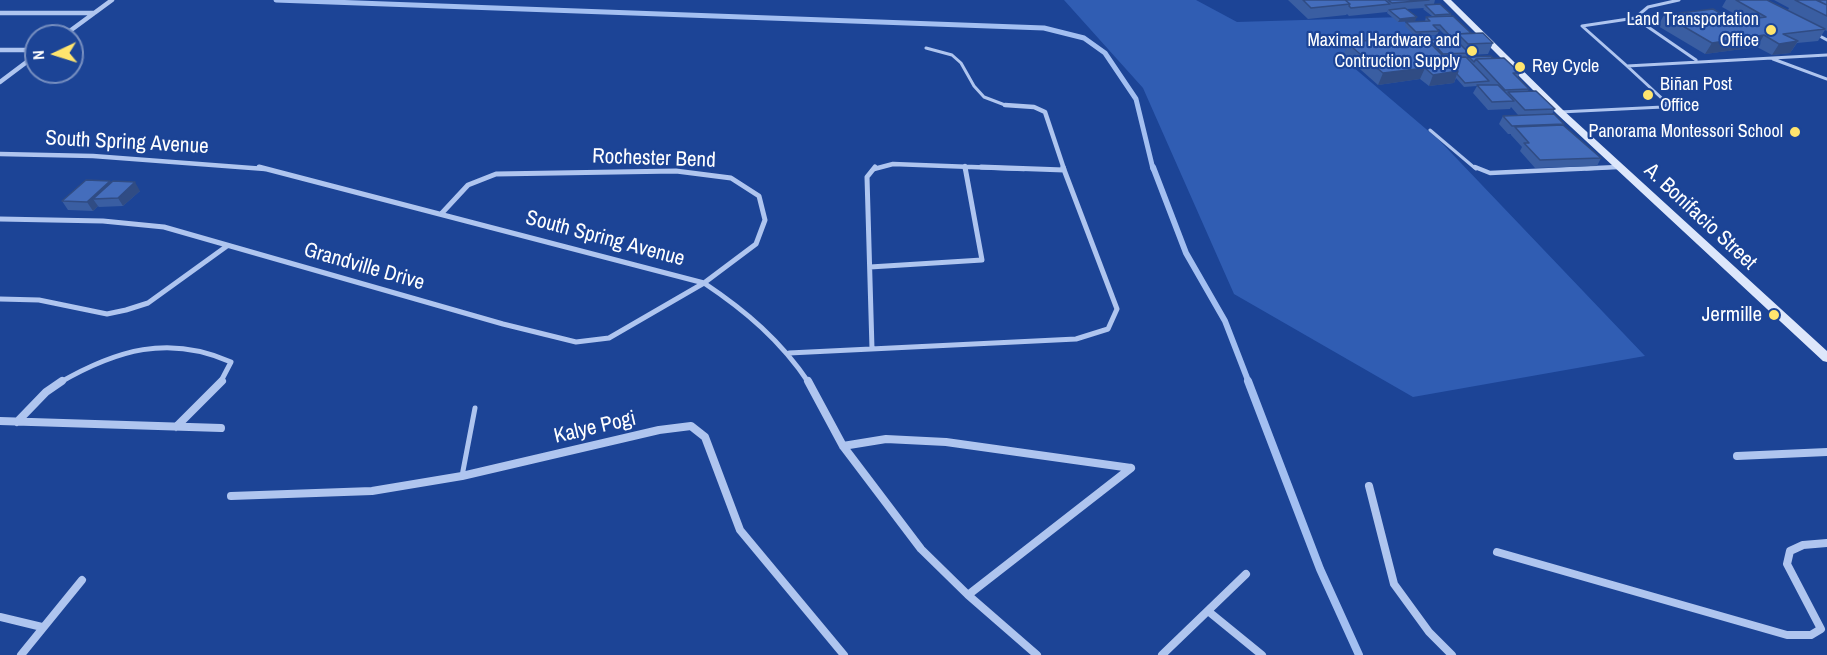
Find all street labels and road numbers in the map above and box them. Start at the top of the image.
street label: South Spring Avenue [45,126,209,160]
street label: Rochester Bend [592,144,716,174]
street label: A. Bonifacio Street [1639,158,1761,276]
street label: South Spring Avenue [523,206,687,272]
street label: Grandville Drive [301,238,427,296]
street label: Kalye Pogi [552,406,638,450]

